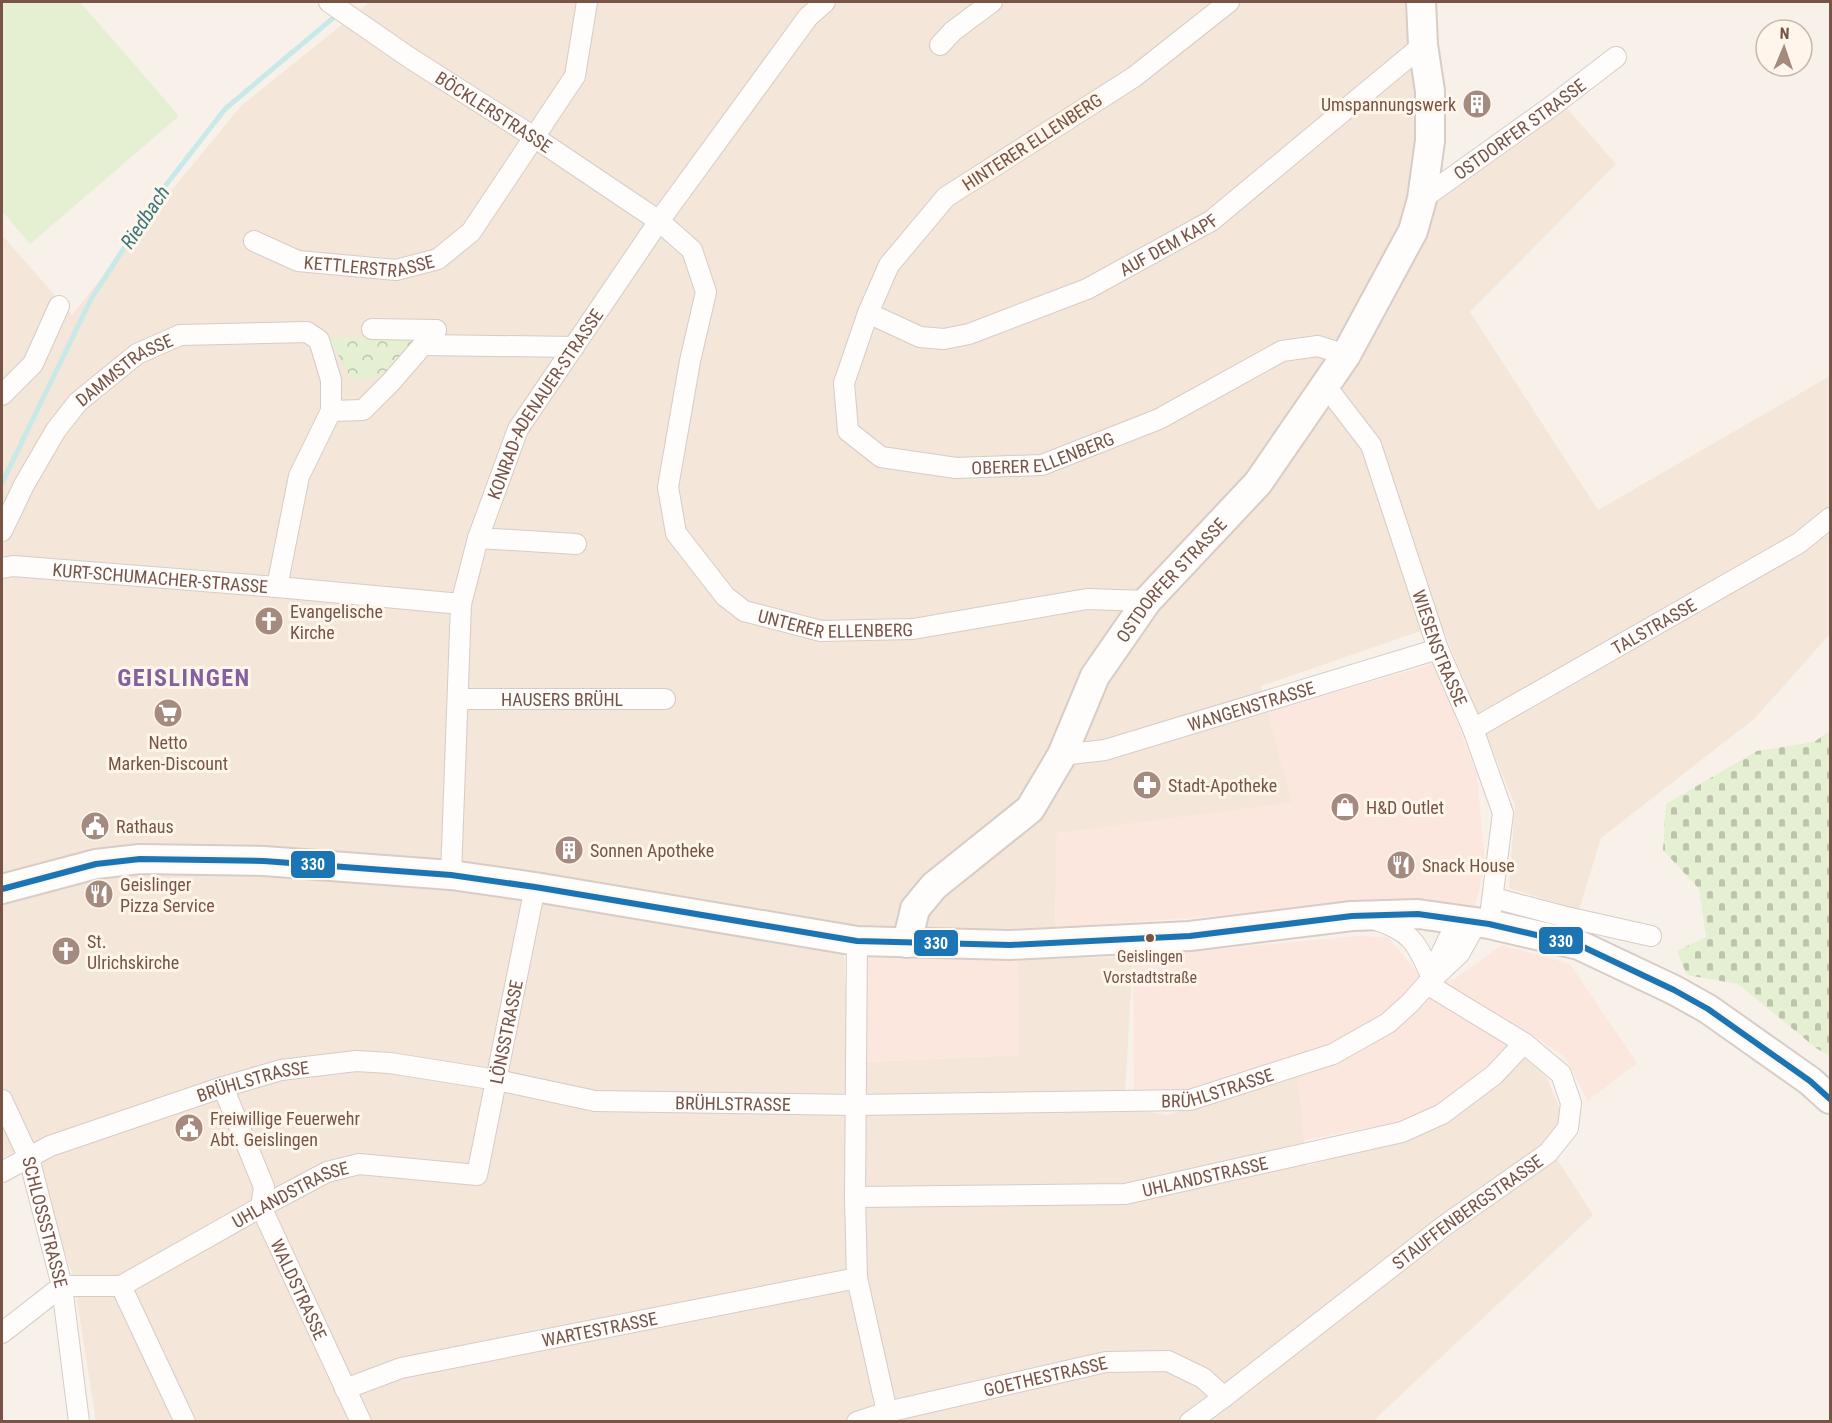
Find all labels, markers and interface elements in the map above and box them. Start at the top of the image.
north arrow [1754,18,1814,78]
text: N [1779,24,1790,43]
street label: BÖCKLERSTRASSE [432,67,556,157]
street label: OSTDORFER STRASSE [1449,74,1589,184]
building icon: Umspannungswerk [1461,88,1493,120]
street label: HINTERER ELLENBERG [958,89,1106,195]
place label: Umspannungswerk [1321,94,1456,115]
water label: Riedbach [115,181,175,253]
street label: AUF DEM KAPF [1116,209,1223,280]
street label: KETTLERSTRASSE [303,250,436,281]
street label: KONRAD-ADENAUER-STRASSE [483,305,607,502]
street label: DAMMSTRASSE [71,329,176,410]
street label: OBERER ELLENBERG [971,427,1117,478]
street label: OSTDORFER STRASSE [1111,513,1230,646]
street label: KURT-SCHUMACHER-STRASSE [52,559,269,597]
street label: WIESENSTRASSE [1409,587,1472,709]
street label: TALSTRASSE [1608,593,1700,658]
place label: Evangelische Kirche [290,601,383,643]
church icon: Evangelische Kirche [253,605,285,637]
street label: UNTERER ELLENBERG [756,605,913,642]
district label: GEISLINGEN [117,664,251,692]
street label: WANGENSTRASSE [1185,676,1317,735]
street label: HAUSERS BRÜHL [501,689,624,710]
supermarket icon: Netto Marken-Discount [152,697,184,729]
place label: Netto Marken-Discount [108,732,228,774]
pharmacy icon: Stadt-Apotheke [1131,769,1163,801]
place label: Stadt-Apotheke [1168,775,1277,796]
shop icon: H&D Outlet [1329,791,1361,823]
place label: H&D Outlet [1366,797,1444,818]
public building icon: Rathaus [79,810,111,842]
place label: Rathaus [116,816,174,837]
building icon: Sonnen Apotheke [553,834,585,866]
place label: Sonnen Apotheke [590,840,714,861]
restaurant icon: Snack House [1385,849,1417,881]
line badge: 330 [290,850,336,879]
text: 330 [301,855,325,874]
place label: Snack House [1422,855,1515,876]
place label: Geislinger Pizza Service [120,874,215,916]
restaurant icon: Geislinger Pizza Service [83,878,115,910]
line badge: 330 [1538,926,1584,955]
line badge: 330 [913,929,959,957]
place label: St. Ulrichskirche [87,931,179,973]
marker: Geislingen Vorstadtstraße [1144,932,1156,944]
text: 330 [1549,932,1573,951]
text: 330 [924,934,948,953]
church icon: St. Ulrichskirche [50,935,82,967]
place label: Geislingen Vorstadtstraße [1103,947,1197,987]
street label: LÖNSSTRASSE [485,978,527,1086]
street label: BRÜHLSTRASSE [194,1056,310,1106]
street label: BRÜHLSTRASSE [1161,1063,1276,1111]
street label: BRÜHLSTRASSE [675,1092,791,1115]
place label: Freiwillige Feuerwehr Abt. Geislingen [210,1108,360,1150]
public building icon: Freiwillige Feuerwehr Abt. Geislingen [173,1112,205,1144]
street label: STAUFFENBERGSTRASSE [1387,1150,1546,1273]
street label: UHLANDSTRASSE [1140,1152,1270,1200]
street label: SCHLOSSSTRASSE [19,1154,72,1290]
street label: UHLANDSTRASSE [228,1157,351,1232]
street label: WALDSTRASSE [267,1235,332,1343]
street label: WARTESTRASSE [540,1307,659,1351]
street label: GOETHESTRASSE [981,1352,1109,1400]

